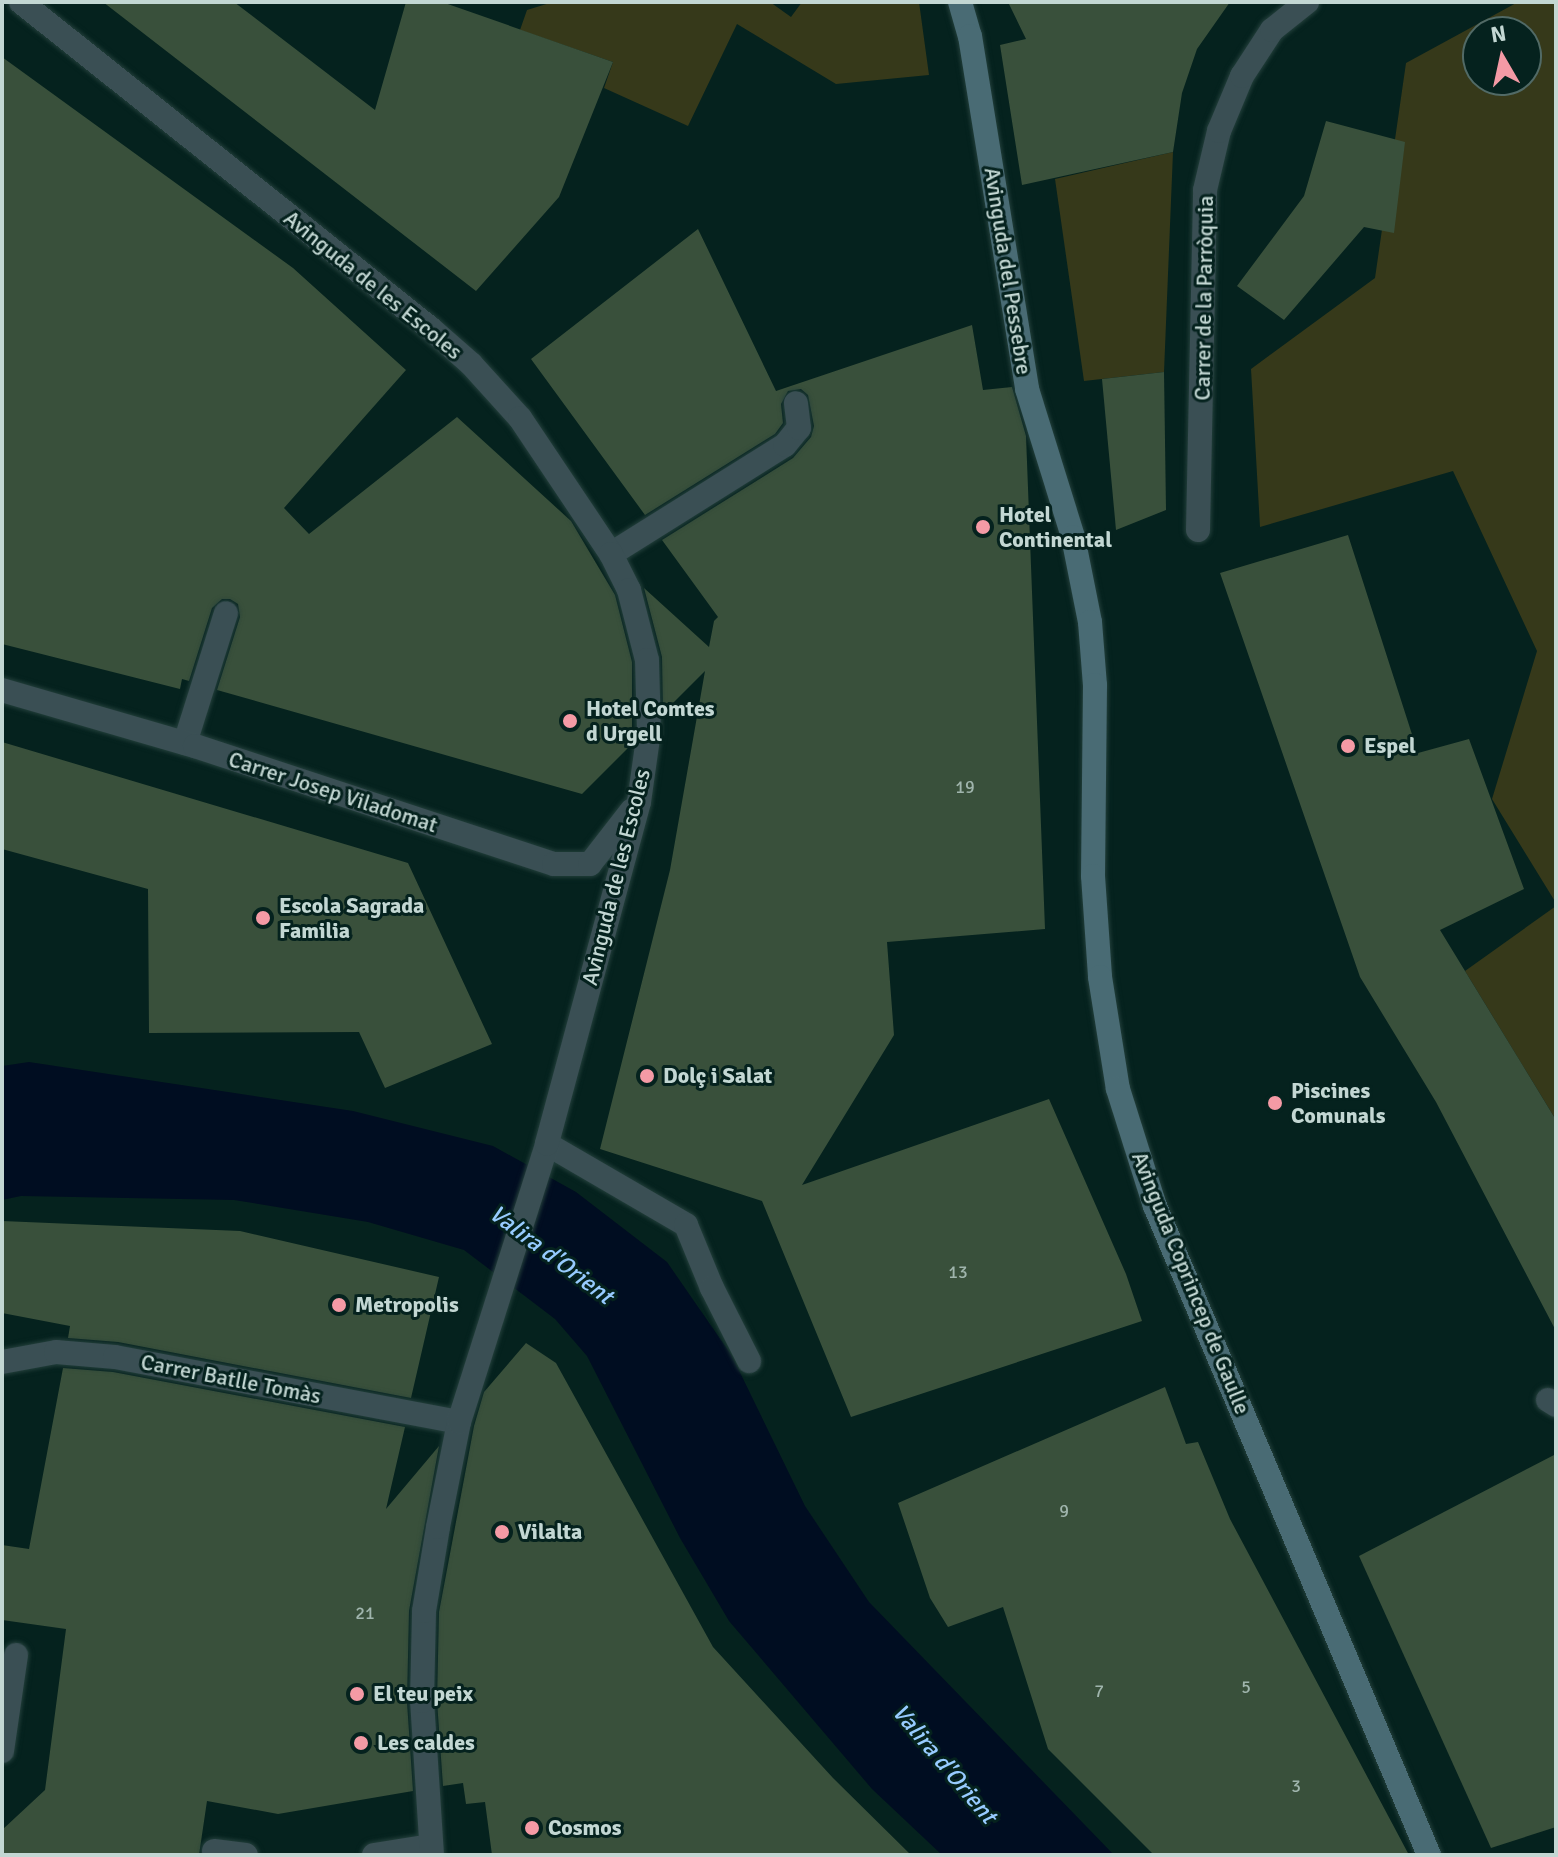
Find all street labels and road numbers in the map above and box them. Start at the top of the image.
street label: Avinguda del Pessebre [979,165,1037,377]
street label: Carrer de la Parròquia [1189,195,1219,401]
street label: Avinguda de les Escoles [278,205,468,365]
street label: Carrer Josep Viladomat [225,746,441,838]
street label: Avinguda de les Escoles [576,766,656,988]
street label: Avinguda Coprincep de Gaulle [1126,1148,1256,1418]
street label: Carrer Batlle Tomàs [139,1349,323,1409]

